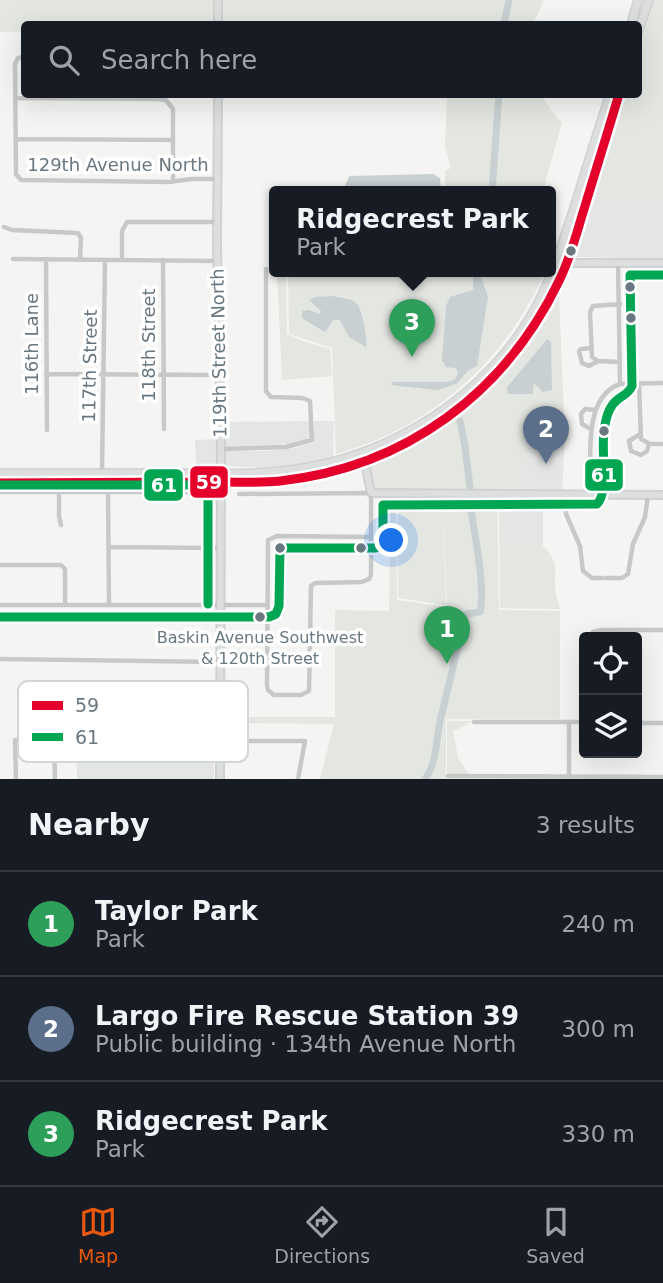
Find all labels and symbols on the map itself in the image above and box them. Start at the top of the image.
street label: 129th Avenue North [27,154,209,175]
unlabelled marker [564,244,578,258]
street label: 119th Street North [207,268,230,438]
unlabelled marker [623,280,637,294]
street label: 118th Street [138,288,159,402]
street label: 116th Lane [21,293,42,395]
pin: 3 [389,299,435,357]
street label: 117th Street [78,309,101,423]
unlabelled marker [624,311,638,325]
pin: 2 [523,406,569,464]
unlabelled marker [597,424,611,438]
line badge: 61 [584,458,624,492]
text: 61 [591,464,617,486]
line badge: 59 [189,465,229,499]
line badge: 61 [143,468,184,502]
text: 59 [196,471,222,493]
text: 61 [151,474,177,496]
your location [374,523,408,557]
unlabelled marker [273,541,287,555]
unlabelled marker [354,541,368,555]
pin: 1 [424,606,470,664]
marker: Baskin Avenue Southwest & 120th Street [253,610,267,624]
place label: Baskin Avenue Southwest & 120th Street [157,628,363,668]
legend [18,681,248,762]
text: 59 [75,694,99,716]
text: 61 [75,726,99,748]

